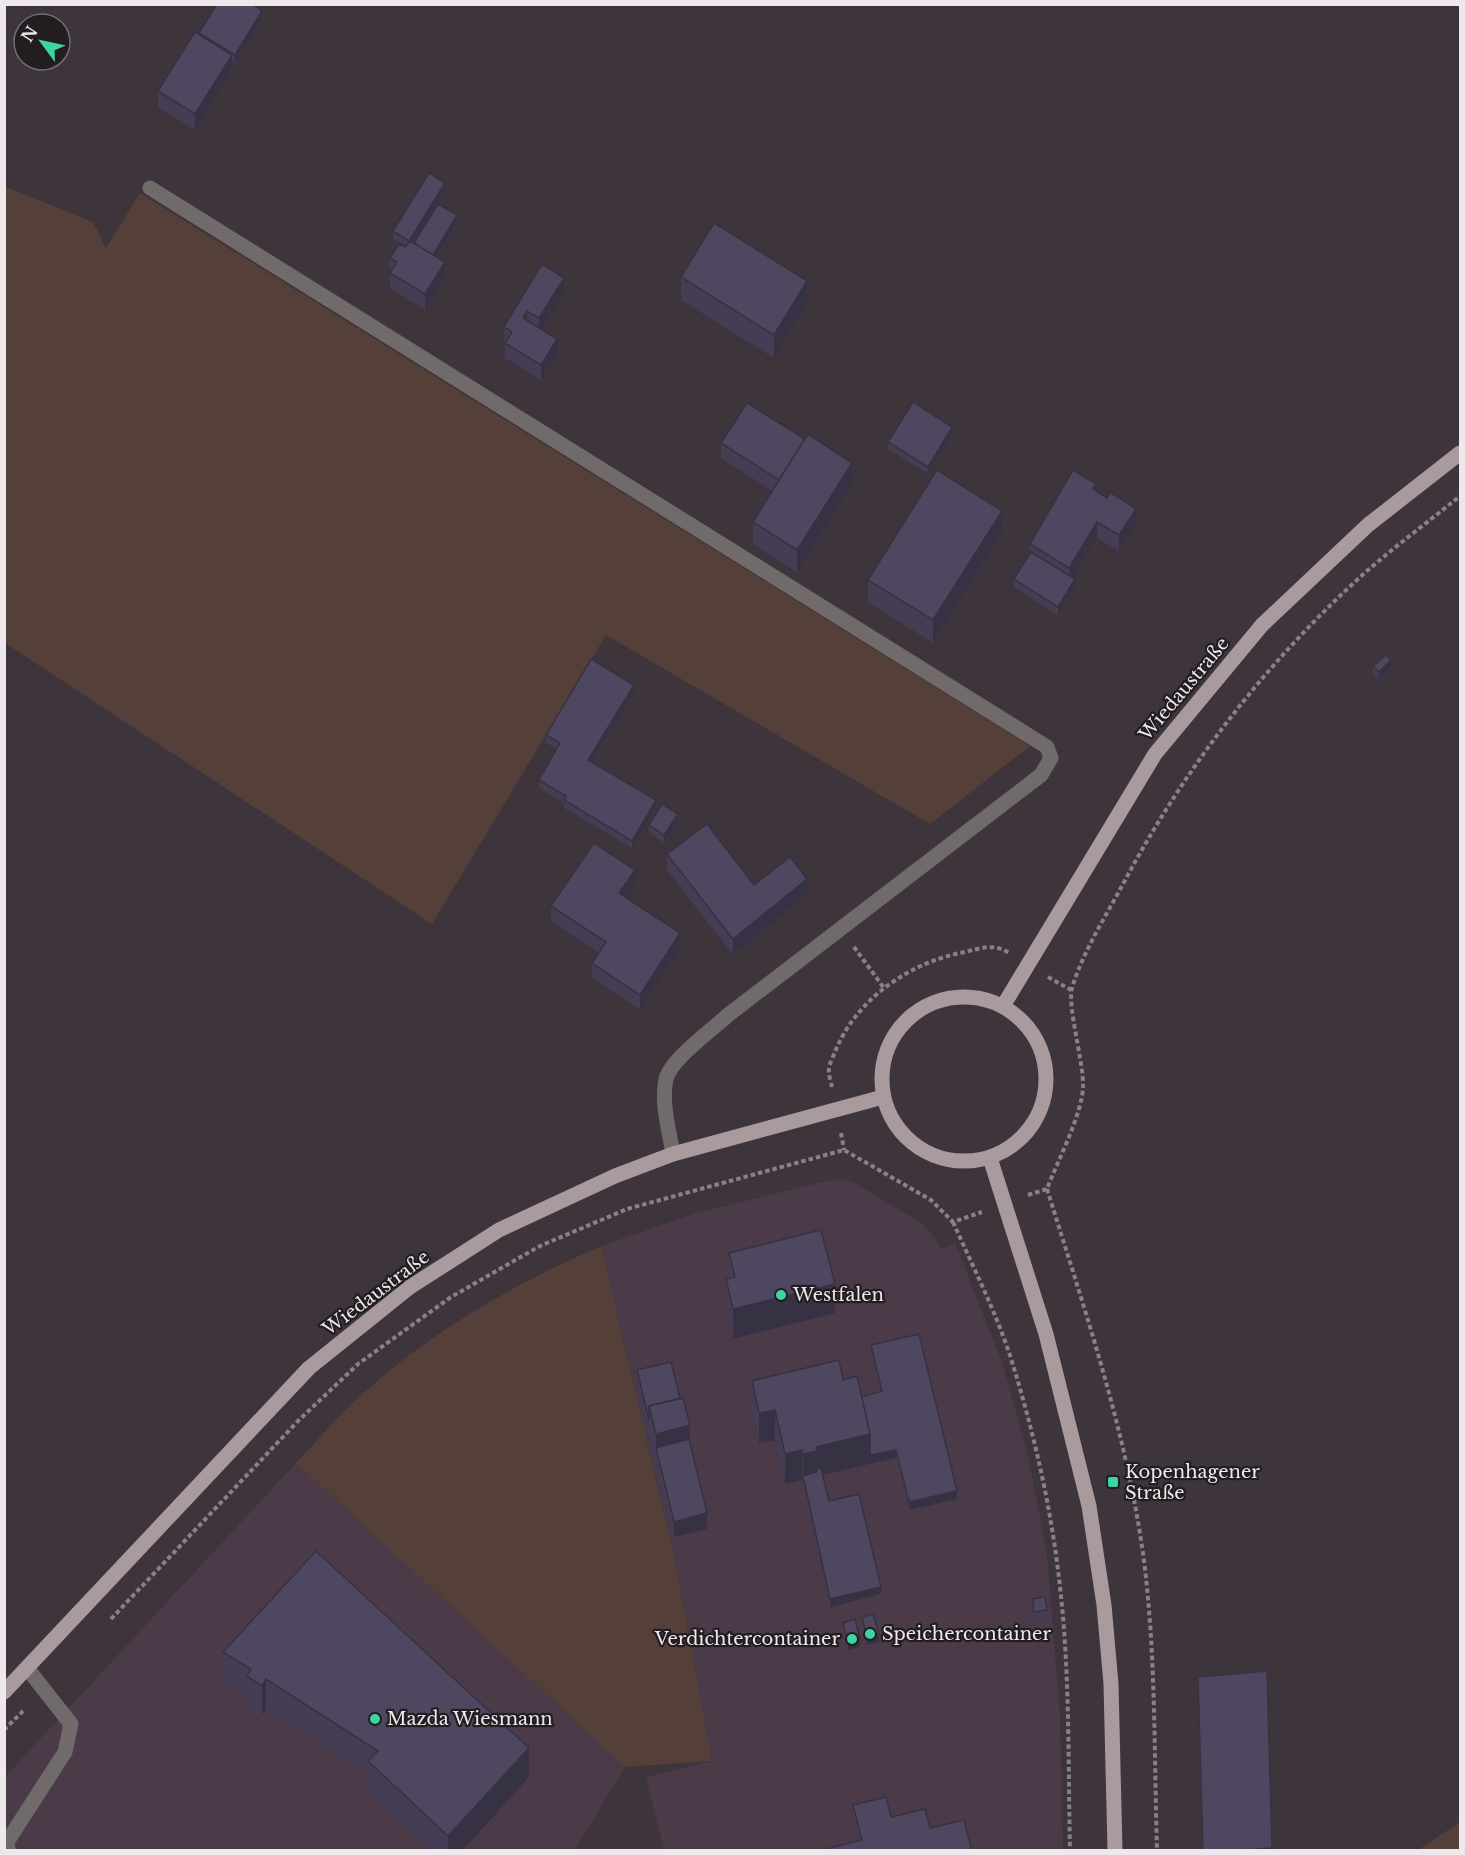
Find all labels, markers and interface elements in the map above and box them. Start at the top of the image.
north arrow [12,12,72,72]
text: N [17,22,42,46]
street label: Wiedaustraße [1134,633,1234,746]
street label: Wiedaustraße [318,1246,434,1341]
place label: Westfalen [792,1284,884,1306]
marker: Westfalen [774,1288,788,1302]
place label: Kopenhagener Straße [1125,1461,1260,1504]
marker: Kopenhagener Straße [1106,1475,1120,1489]
place label: Speichercontainer [882,1623,1051,1645]
marker: Speichercontainer [863,1627,877,1641]
place label: Verdichtercontainer [654,1628,840,1650]
marker: Verdichtercontainer [845,1632,859,1646]
place label: Mazda Wiesmann [387,1708,553,1730]
marker: Mazda Wiesmann [368,1712,382,1726]

